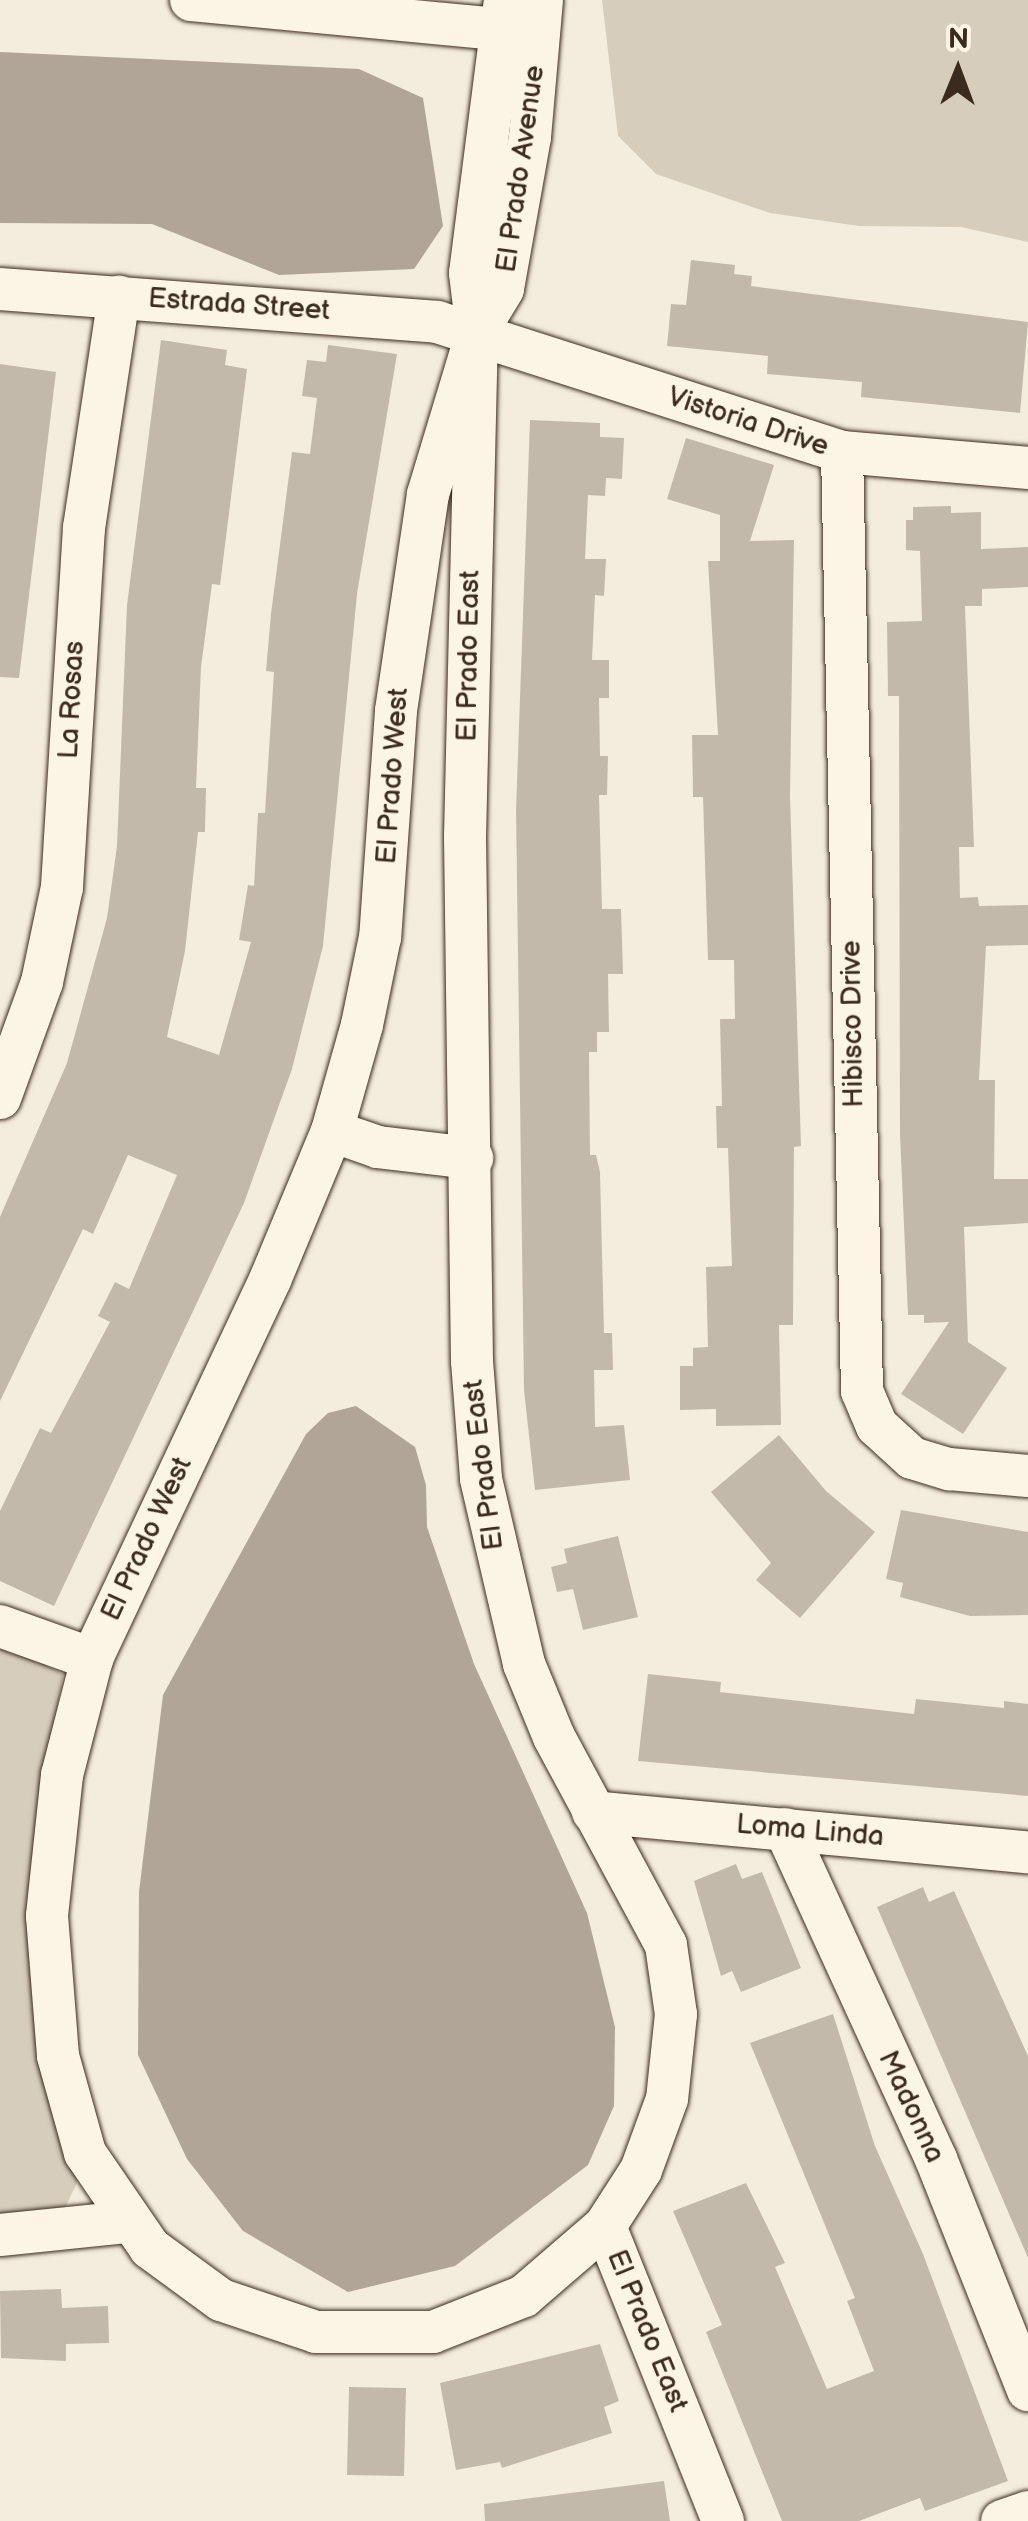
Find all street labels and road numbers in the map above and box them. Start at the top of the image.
street label: El Prado Avenue [490,63,552,275]
street label: Estrada Street [147,282,331,328]
street label: Vistoria Drive [663,380,833,464]
street label: El Prado East [451,570,487,742]
street label: La Rosas [52,640,92,760]
street label: El Prado West [370,686,416,866]
street label: Hibisco Drive [835,940,871,1108]
street label: El Prado East [457,1378,511,1552]
street label: El Prado West [94,1451,200,1627]
street label: Loma Linda [735,1808,885,1854]
street label: Madonna [871,2046,951,2168]
street label: El Prado East [599,2245,695,2417]

